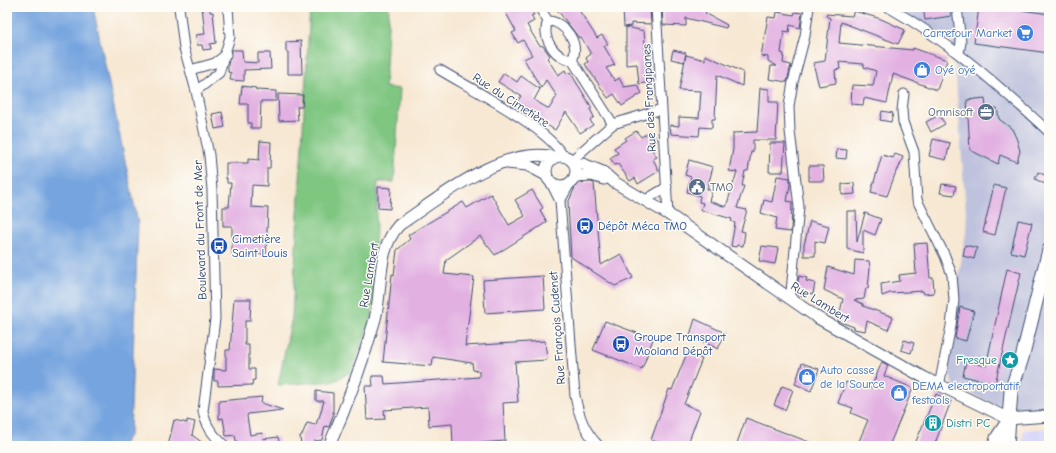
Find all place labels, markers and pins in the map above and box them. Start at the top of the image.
supermarket icon: Carrefour Market [1015,23,1035,43]
place label: Carrefour Market [923,26,1013,40]
shop icon: Oyé oyé [912,60,932,80]
place label: Oyé oyé [935,63,975,77]
office icon: Omnisoft [976,102,996,122]
place label: Omnisoft [928,105,974,119]
public building icon: TMO [687,177,707,197]
place label: TMO [710,180,734,194]
bus stop icon: Dépôt Méca TMO [575,216,595,236]
place label: Dépôt Méca TMO [598,219,687,233]
place label: Cimetière Saint Louis [232,232,288,260]
bus stop icon: Cimetière Saint Louis [209,236,229,256]
place label: Groupe Transport Mooland Dépôt [634,330,726,358]
bus stop icon: Groupe Transport Mooland Dépôt [611,334,631,354]
place icon: Fresque [1000,350,1020,370]
place label: Fresque [956,353,997,367]
place label: Auto casse de la Source [820,363,885,391]
shop icon: Auto casse de la Source [797,367,817,387]
place label: DEMA electroportatif festools [911,379,1020,407]
shop icon: DEMA electroportatif festools [889,383,909,403]
building icon: Distri PC [923,413,943,433]
place label: Distri PC [946,416,990,430]

